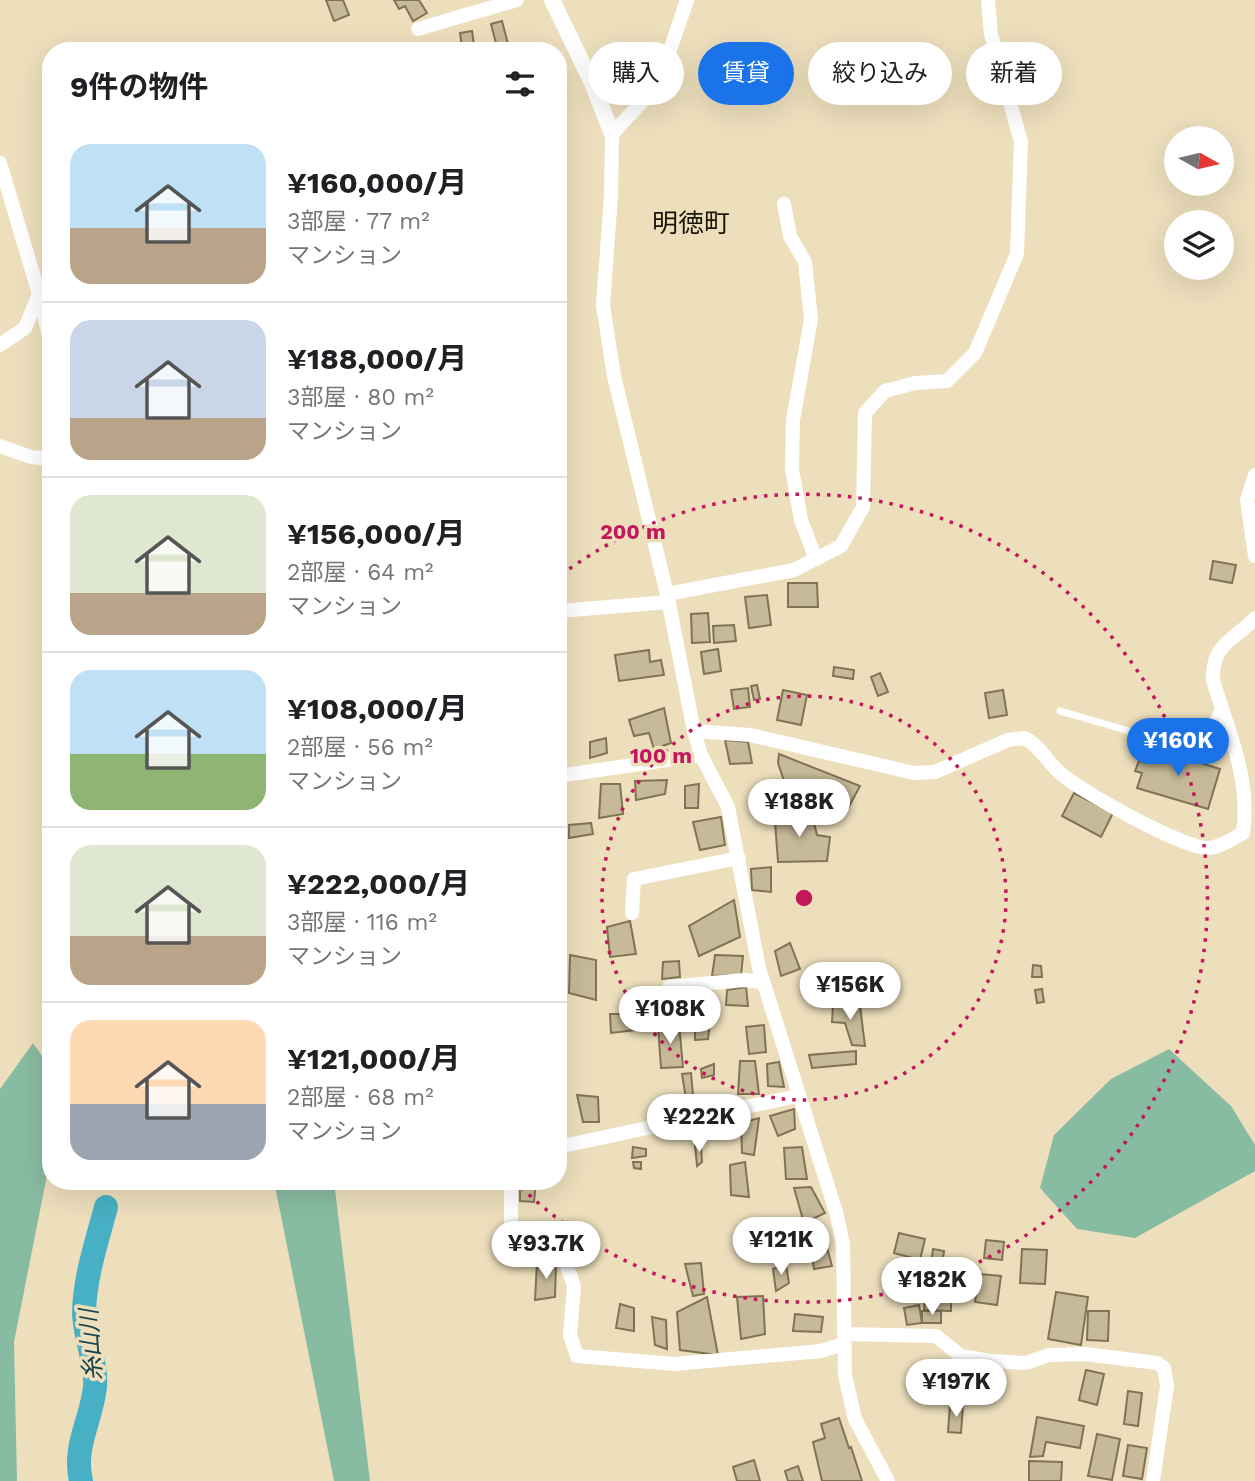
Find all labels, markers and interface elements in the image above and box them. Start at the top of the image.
chip: 購入 [588,42,684,105]
chip: 賃貸 [698,42,794,105]
chip: 絞り込み [808,42,952,105]
chip: 新着 [966,42,1062,105]
icon: filters [501,65,539,103]
text: 9件の物件 [70,69,208,104]
north arrow [1164,126,1234,196]
map controls [1164,126,1234,280]
text: ¥160,000/月 [287,165,467,200]
icon: home [126,172,210,256]
text: 3部屋 · 77 m² [287,208,430,235]
district label: 明徳町 [652,208,730,238]
button: layers [1164,210,1234,280]
text: マンション [287,242,402,269]
text: ¥188,000/月 [287,341,467,376]
icon: home [126,348,210,432]
text: 3部屋 · 80 m² [287,384,434,411]
text: マンション [287,418,402,445]
text: ¥156,000/月 [287,516,466,551]
text: 200 m [600,519,666,544]
icon: home [126,523,210,607]
text: 2部屋 · 64 m² [287,559,434,586]
text: マンション [287,593,402,620]
text: ¥108,000/月 [287,691,468,726]
icon: home [126,698,210,782]
pin: ¥160K [1129,718,1227,778]
text: ¥160K [1143,727,1213,754]
text: 2部屋 · 56 m² [287,734,433,761]
text: 100 m [630,743,692,768]
text: マンション [287,768,402,795]
pin: ¥188K [750,780,848,839]
text: ¥188K [764,788,834,815]
text: ¥222,000/月 [287,866,470,901]
icon: home [126,873,210,957]
centre of rings [792,886,816,910]
text: 3部屋 · 116 m² [287,909,437,936]
text: マンション [287,943,402,970]
pin: ¥156K [801,962,899,1022]
text: ¥156K [816,971,884,998]
pin: ¥108K [621,986,719,1046]
text: ¥108K [635,995,705,1022]
text: ¥121,000/月 [287,1041,460,1076]
icon: home [126,1048,210,1132]
text: 2部屋 · 68 m² [287,1084,434,1111]
pin: ¥222K [650,1094,748,1154]
text: ¥222K [663,1103,735,1130]
text: マンション [287,1118,402,1145]
pin: ¥121K [732,1218,830,1277]
pin: ¥93.7K [489,1222,603,1281]
text: ¥121K [749,1226,813,1253]
text: ¥93.7K [508,1230,584,1257]
pin: ¥182K [883,1258,981,1317]
text: ¥182K [897,1266,967,1293]
water label: 糸山川 [74,1305,107,1382]
pin: ¥197K [907,1360,1005,1419]
text: ¥197K [922,1368,990,1395]

